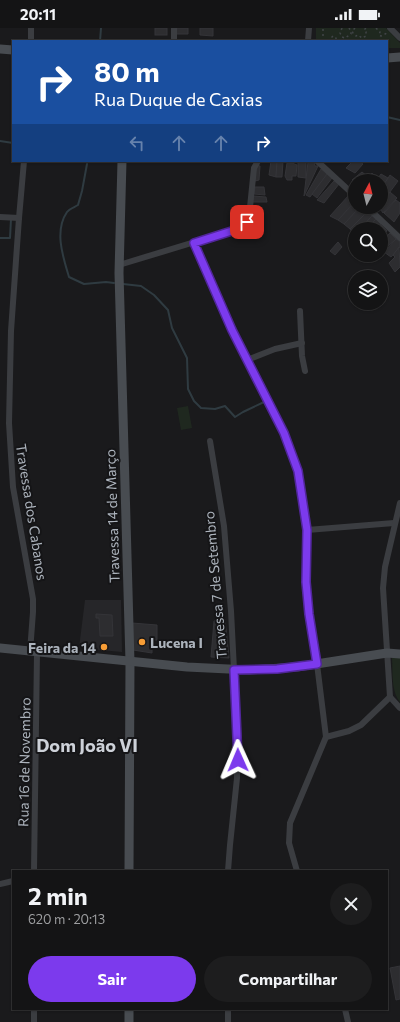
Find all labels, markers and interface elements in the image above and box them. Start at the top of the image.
text: 20:11 [20,5,56,23]
text: 80 m [94,54,160,88]
icon: right [28,56,80,108]
text: Rua Duque de Caxias [94,88,263,110]
icon: left [126,132,148,154]
icon: ahead [168,132,190,154]
icon: ahead [210,132,232,154]
icon: right [252,132,274,154]
north arrow [348,174,388,214]
map controls [348,174,388,310]
pin [230,205,264,239]
icon: arrive [236,211,258,233]
button: search [348,222,388,262]
button: layers [348,270,388,310]
street label: Travessa dos Cabanos [13,443,51,581]
street label: Travessa 14 de Março [101,449,123,583]
street label: Travessa 7 de Setembro [200,510,230,660]
place label: Lucena I [150,634,203,651]
marker: Lucena I [137,637,147,647]
place label: Feira da 14 [28,639,96,656]
marker: Feira da 14 [99,642,109,652]
street label: Rua 16 de Novembro [14,697,34,827]
district label: Dom João VI [36,734,138,756]
position arrow [217,739,259,781]
text: 2 min [28,881,88,910]
button: close [330,883,372,925]
text: 620 m · 20:13 [28,911,105,927]
button: Sair [28,956,196,1002]
button: Compartilhar [204,956,372,1002]

